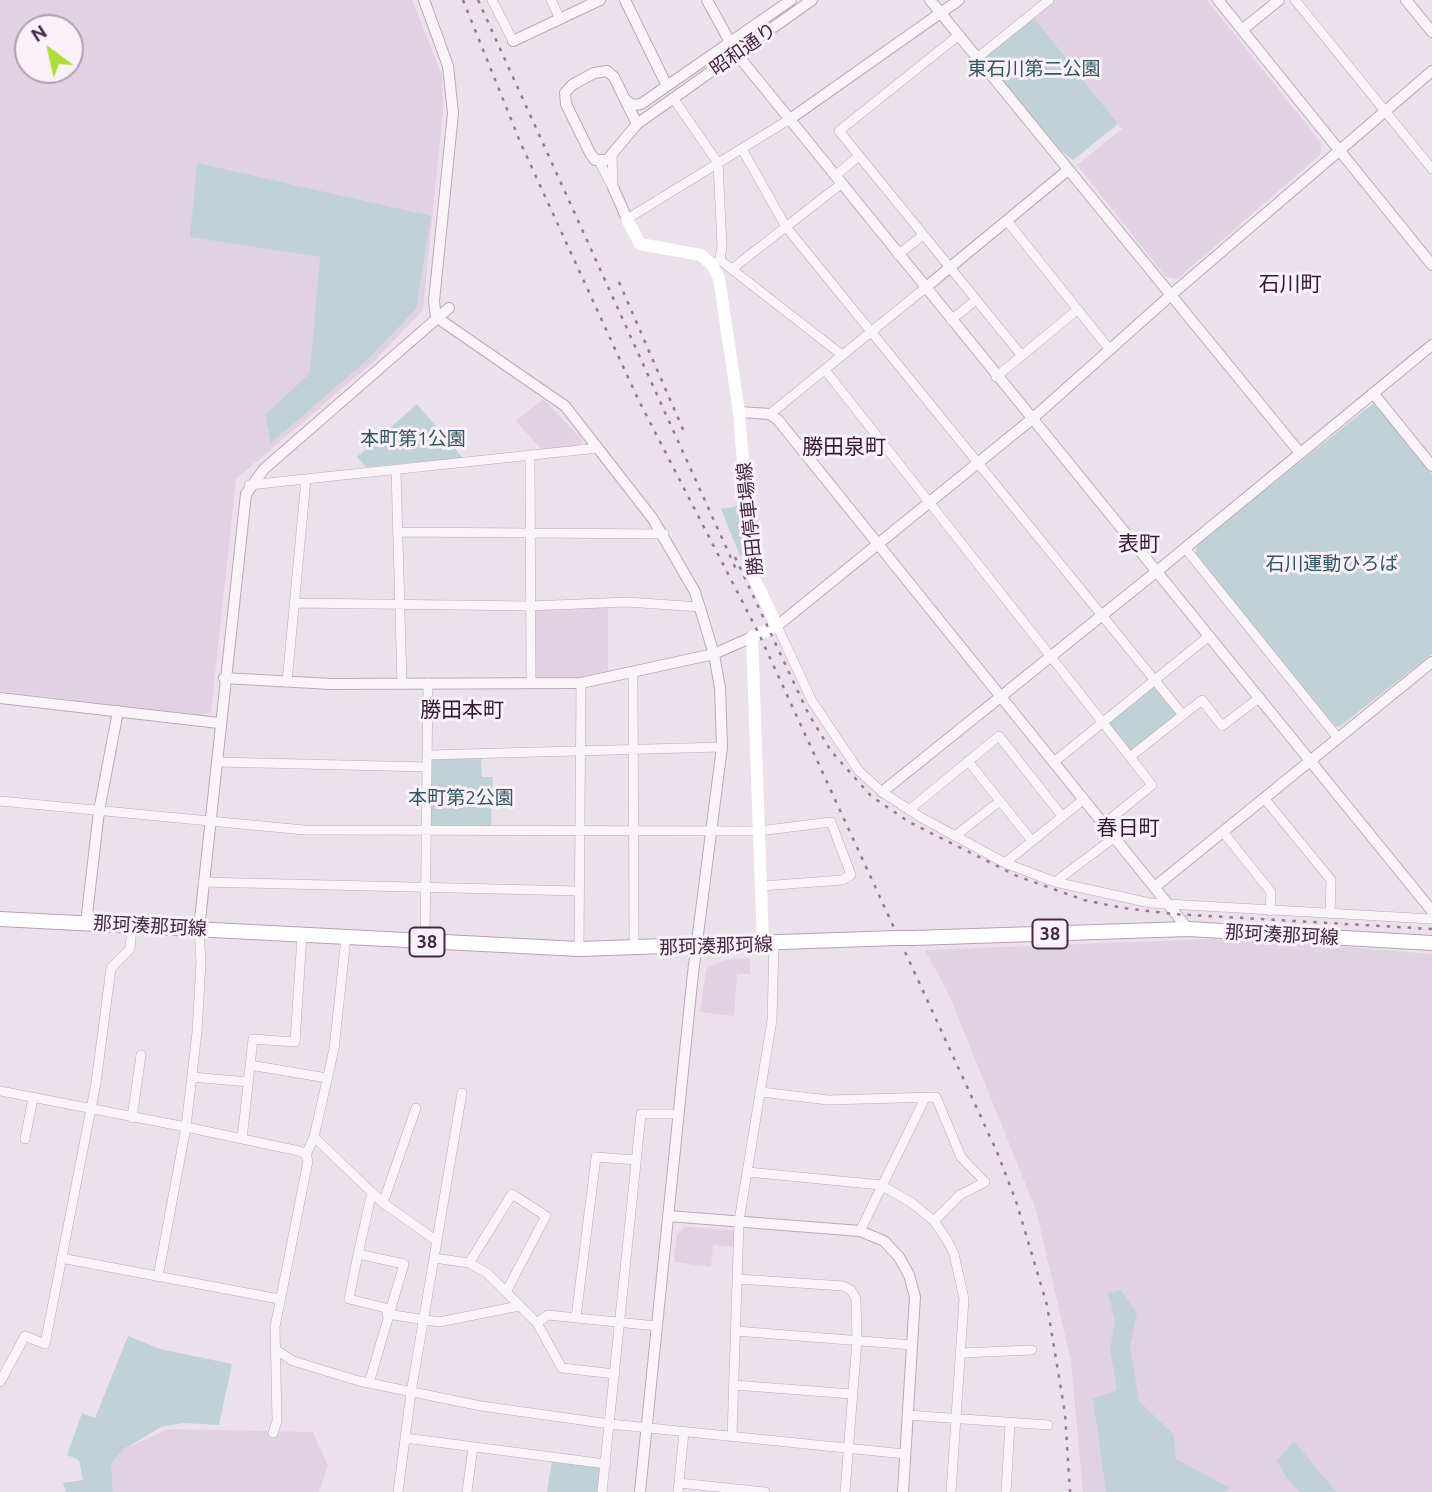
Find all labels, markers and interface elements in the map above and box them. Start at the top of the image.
north arrow [14,14,84,84]
street label: 昭和通り [705,18,781,80]
text: N [27,20,51,46]
park label: 東石川第二公園 [968,58,1100,80]
district label: 石川町 [1259,271,1321,297]
park label: 本町第1公園 [360,428,466,450]
district label: 勝田泉町 [802,434,886,460]
street label: 勝田停車場線 [733,461,767,577]
district label: 表町 [1118,531,1160,557]
park label: 石川運動ひろば [1266,553,1398,575]
district label: 勝田本町 [420,697,504,723]
park label: 本町第2公園 [408,787,514,809]
district label: 春日町 [1097,815,1159,841]
street label: 那珂湊那珂線 [92,912,208,940]
road number: 38 [1032,919,1068,948]
street label: 那珂湊那珂線 [1224,921,1340,949]
road number: 38 [410,928,444,957]
street label: 那珂湊那珂線 [659,933,773,959]

